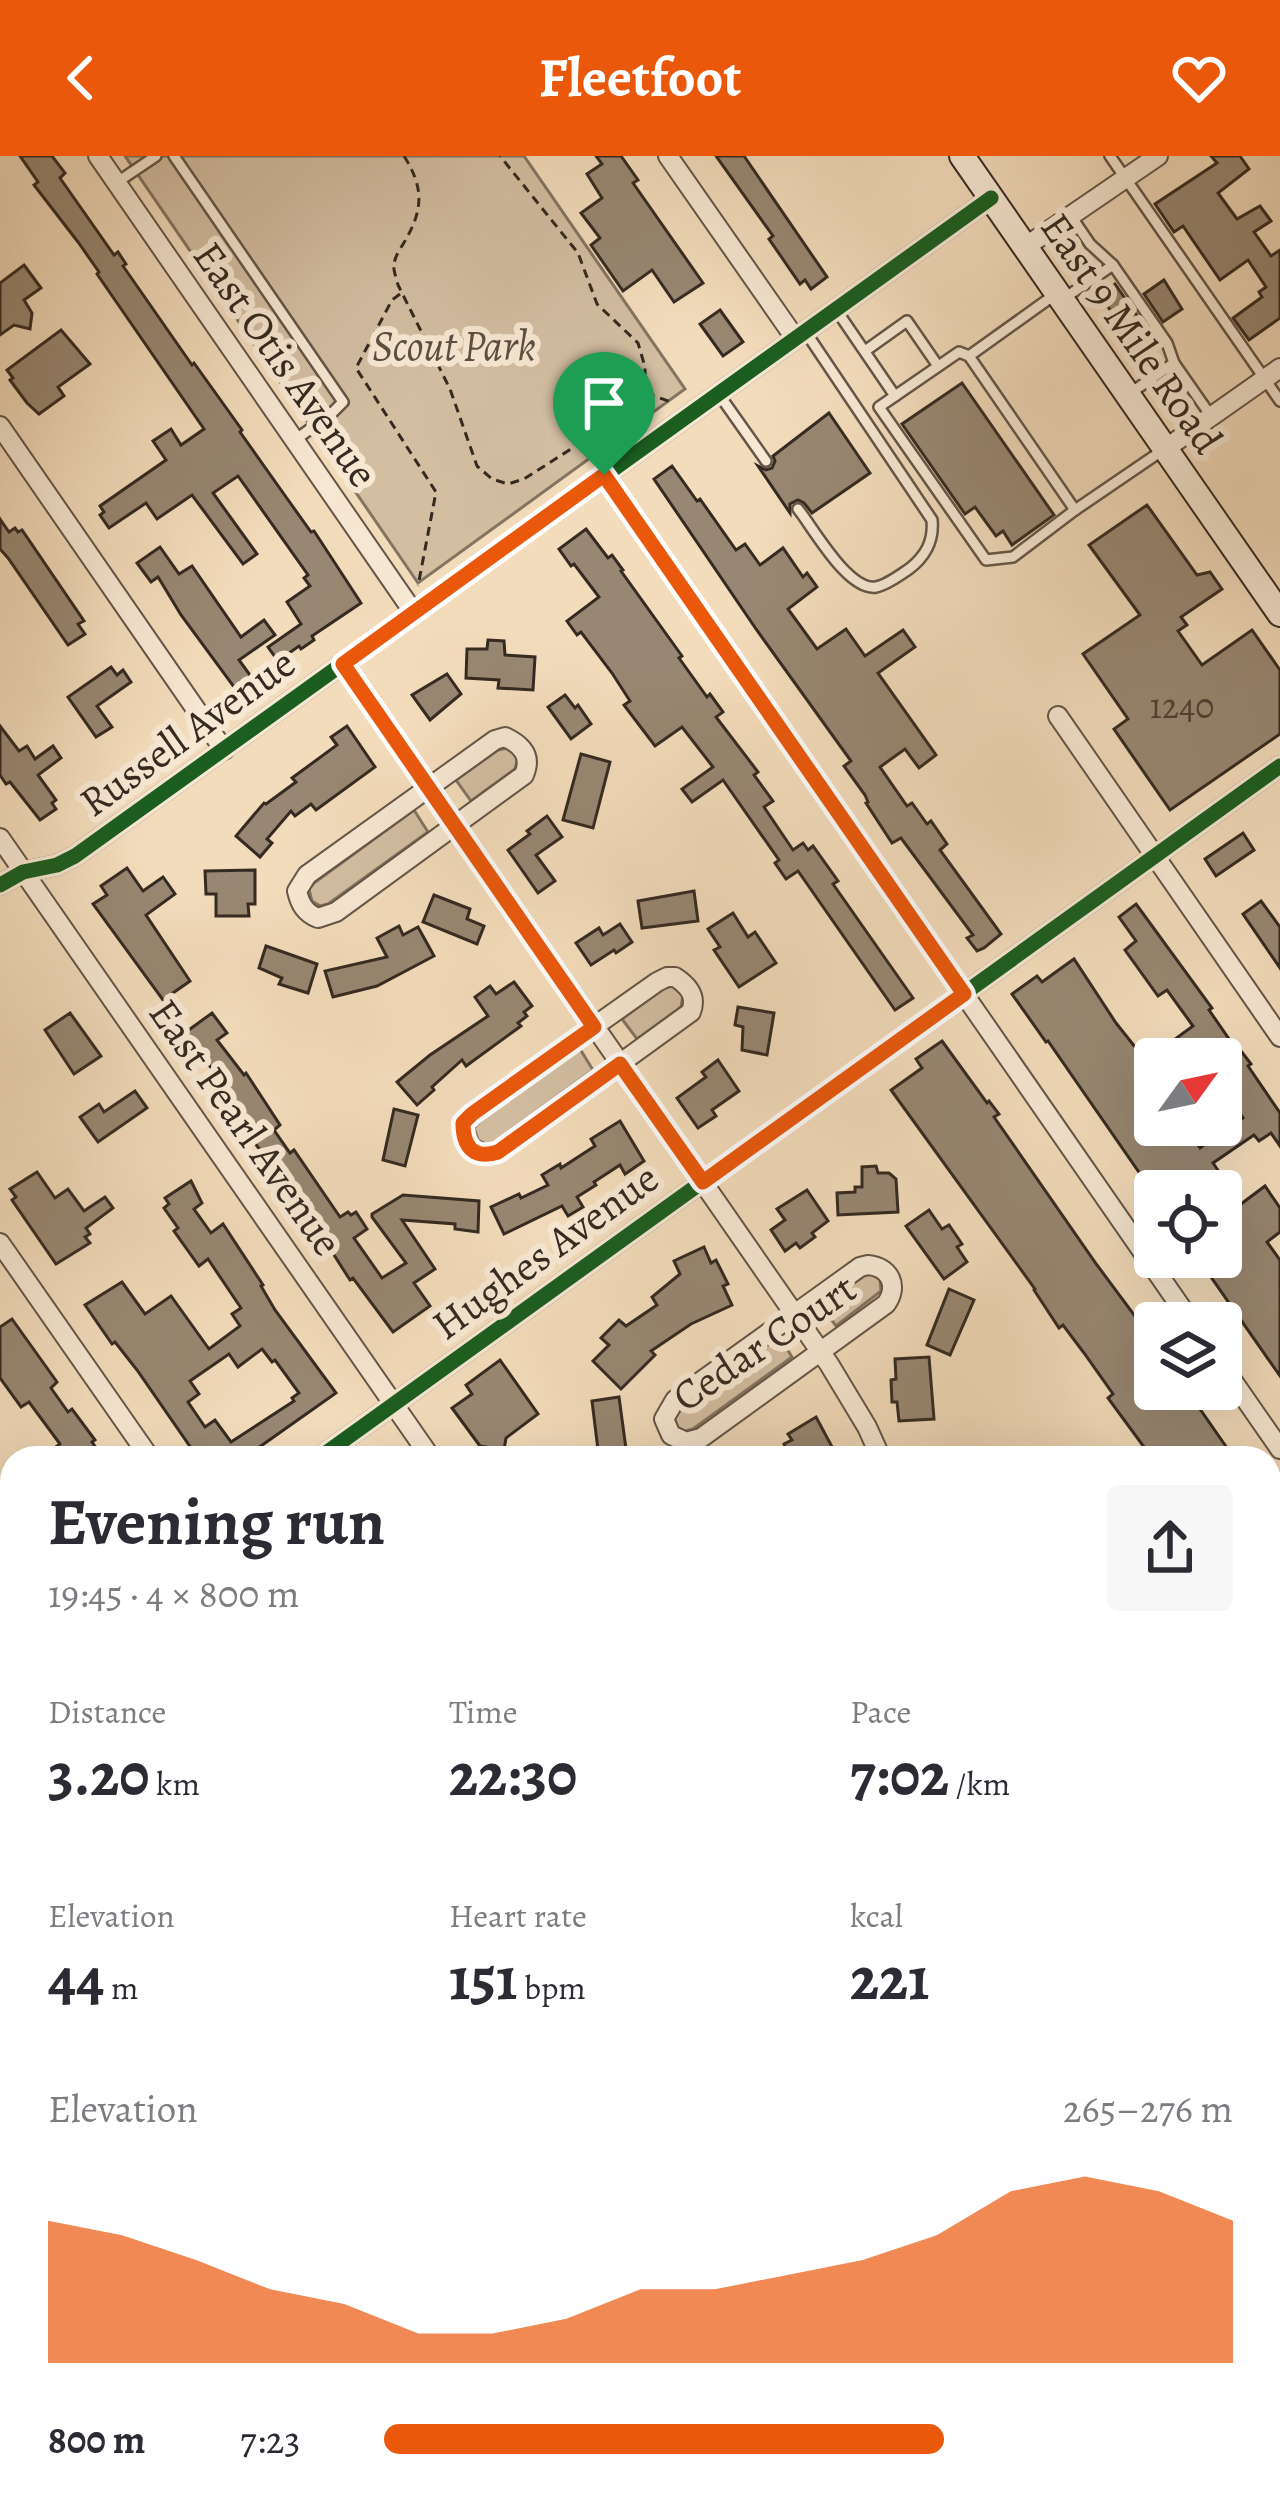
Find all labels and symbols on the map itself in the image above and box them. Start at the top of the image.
street label: East 9 Mile Road [1028,201,1236,465]
street label: East Otis Avenue [180,230,392,498]
park label: Scout Park [372,317,536,374]
pin [553,352,655,475]
street label: Russell Avenue [68,634,306,830]
house number: 1240 [1150,681,1214,730]
street label: East Pearl Avenue [136,987,356,1267]
north arrow [1134,1038,1242,1146]
street label: Hughes Avenue [420,1149,670,1353]
street label: Cedar Court [661,1260,867,1424]

